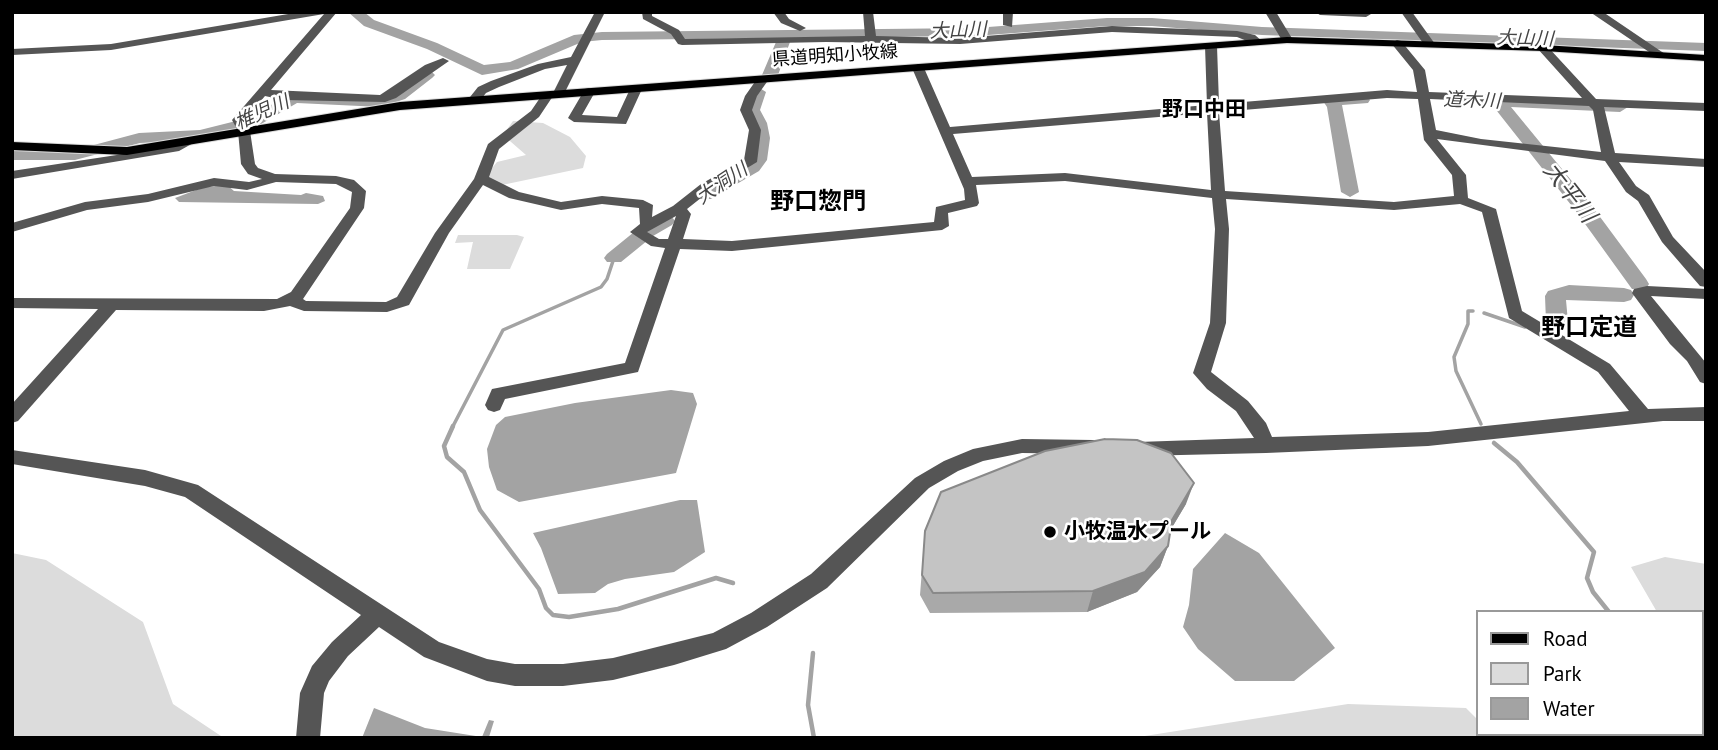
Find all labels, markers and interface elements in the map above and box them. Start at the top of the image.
water label: 大山川 [929,19,987,43]
water label: 大山川 [1496,27,1554,51]
street label: 県道明知小牧線 [771,41,899,71]
water label: 道木川 [1443,89,1501,113]
water label: 椎児川 [231,91,293,135]
district label: 野口中田 [1162,97,1246,123]
water label: 大平川 [1537,157,1601,229]
water label: 大洞川 [692,159,752,209]
district label: 野口惣門 [770,188,866,216]
district label: 野口定道 [1541,314,1637,342]
place label: 小牧温水プール [1064,519,1211,545]
marker: 小牧温水プール [1042,524,1058,540]
legend [1476,610,1704,736]
text: Road [1543,625,1587,652]
text: Park [1543,660,1582,687]
text: Water [1543,695,1595,722]

